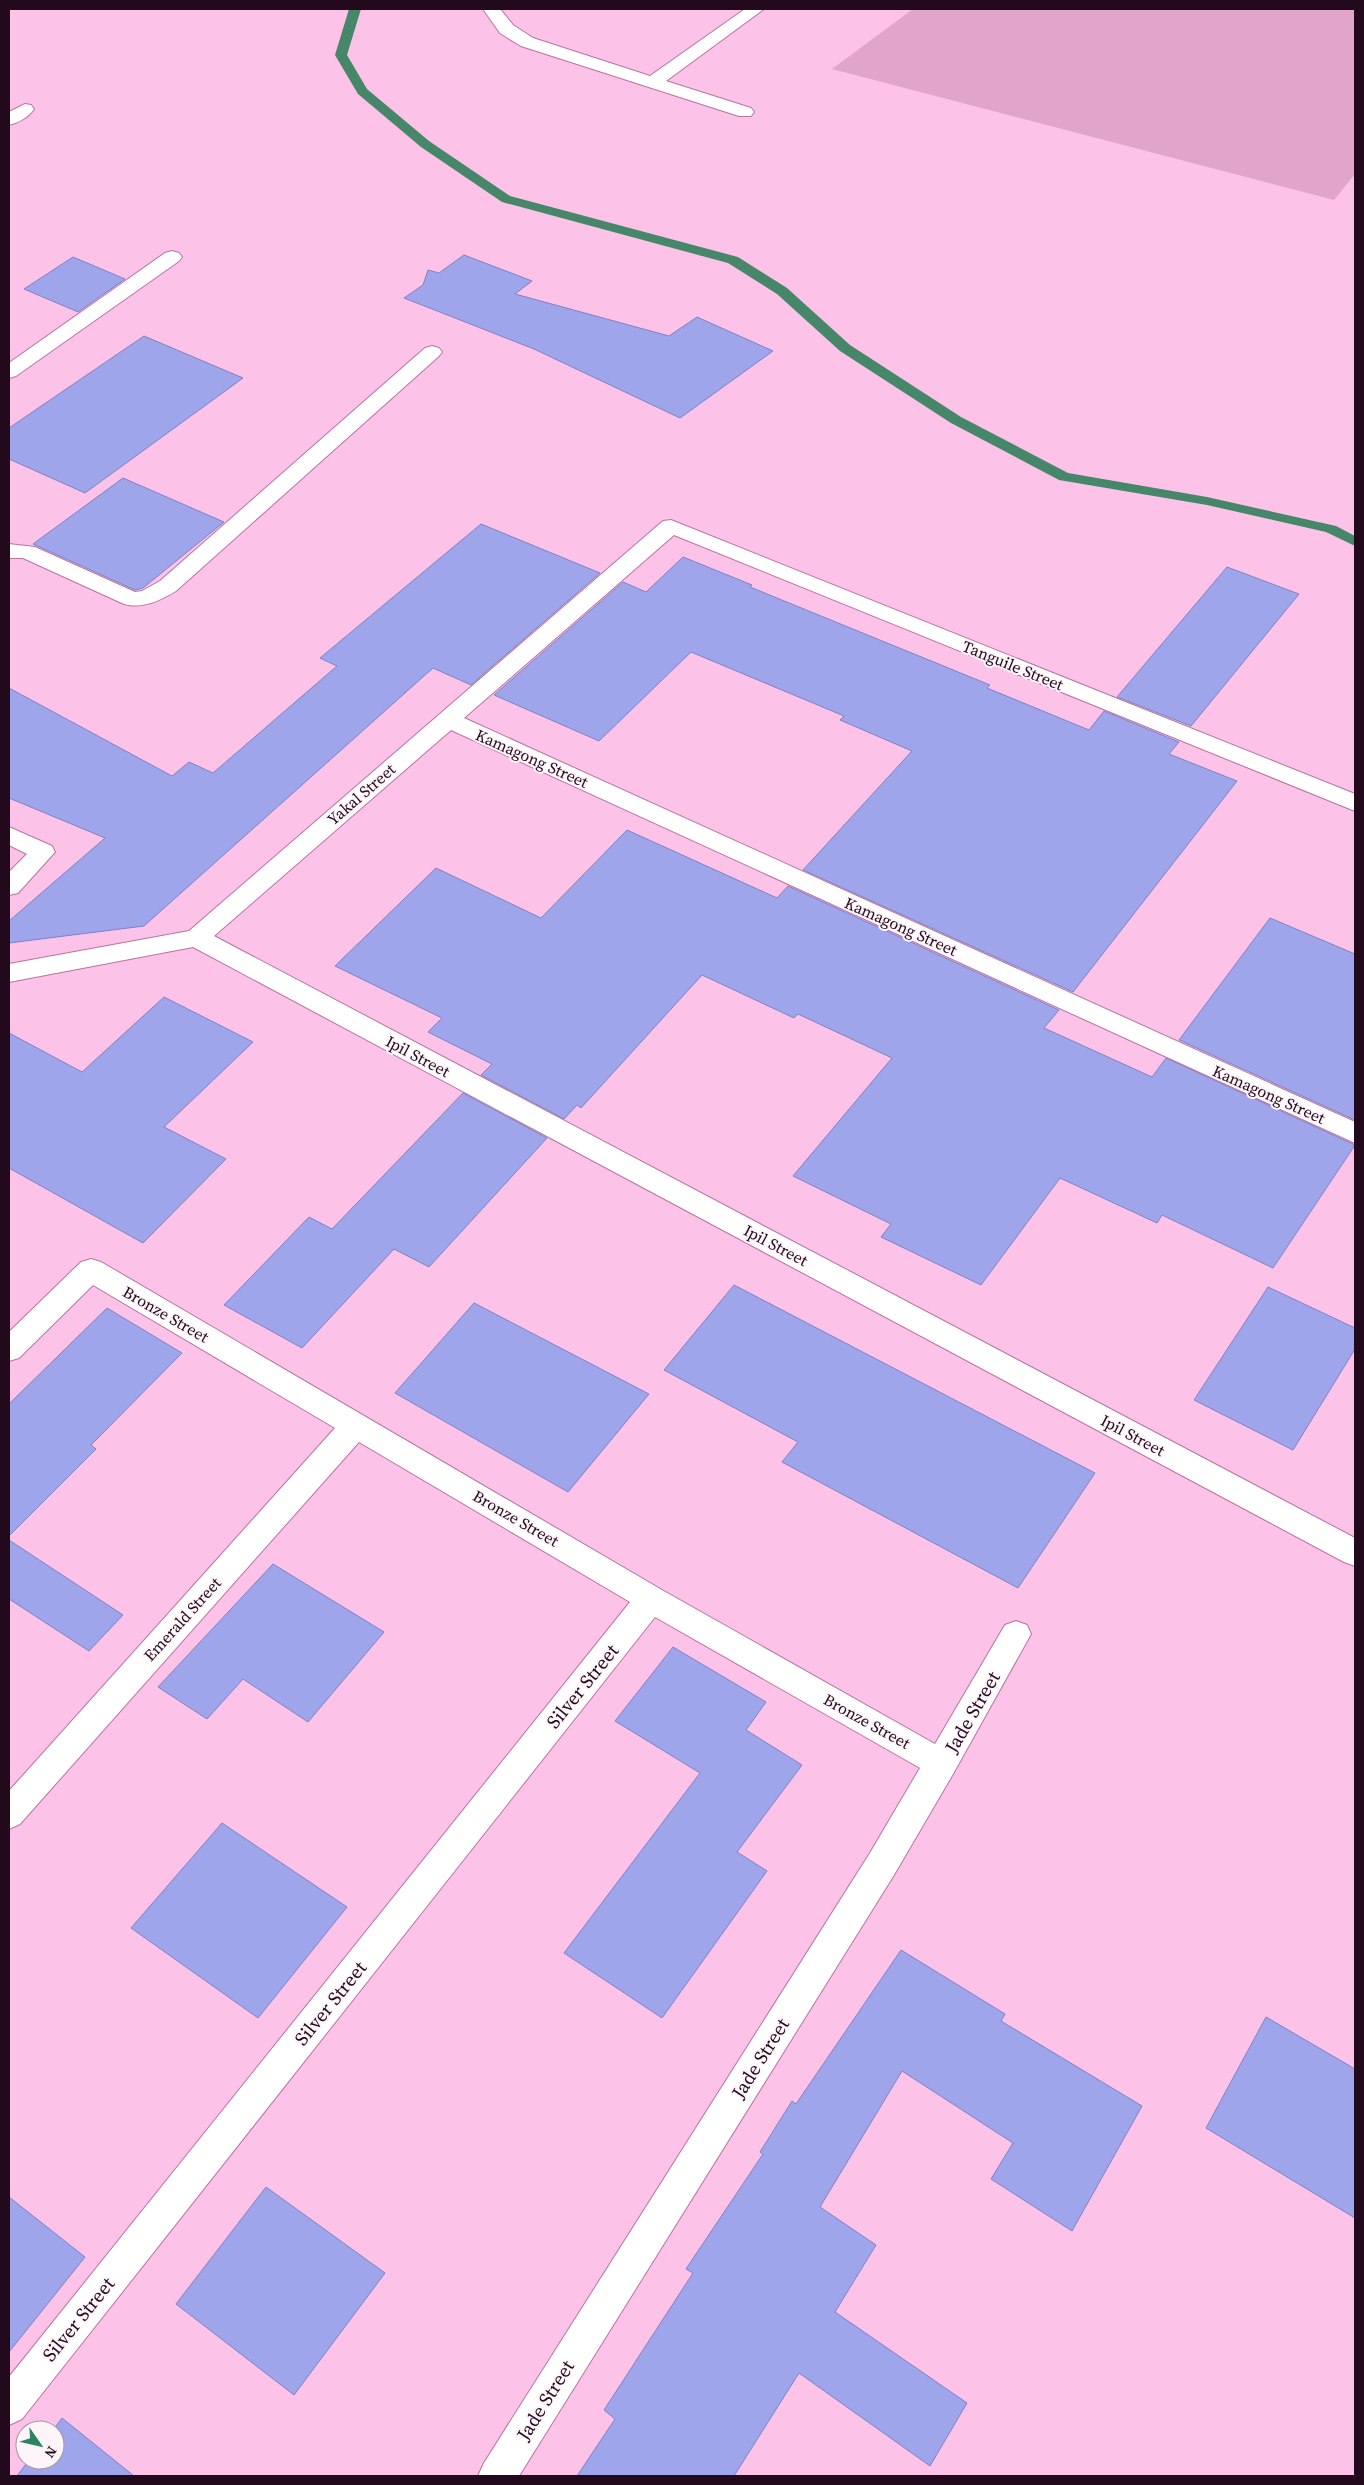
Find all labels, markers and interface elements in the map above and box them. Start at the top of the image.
street label: Tanguile Street [959,635,1068,696]
street label: Kamagong Street [472,723,592,793]
street label: Yakal Street [322,758,400,830]
street label: Kamagong Street [841,891,961,961]
street label: Ipil Street [382,1030,455,1082]
street label: Kamagong Street [1209,1059,1329,1129]
street label: Ipil Street [740,1219,813,1271]
street label: Bronze Street [119,1281,214,1348]
street label: Ipil Street [1097,1409,1170,1461]
street label: Bronze Street [469,1485,564,1552]
street label: Emerald Street [138,1572,226,1666]
street label: Silver Street [540,1638,625,1734]
street label: Jade Street [938,1666,1006,1758]
street label: Bronze Street [820,1688,915,1754]
street label: Silver Street [288,1955,373,2051]
street label: Jade Street [725,2012,795,2104]
street label: Silver Street [36,2271,121,2367]
street label: Jade Street [510,2354,580,2446]
north arrow [15,2420,65,2470]
text: N [40,2442,62,2462]

